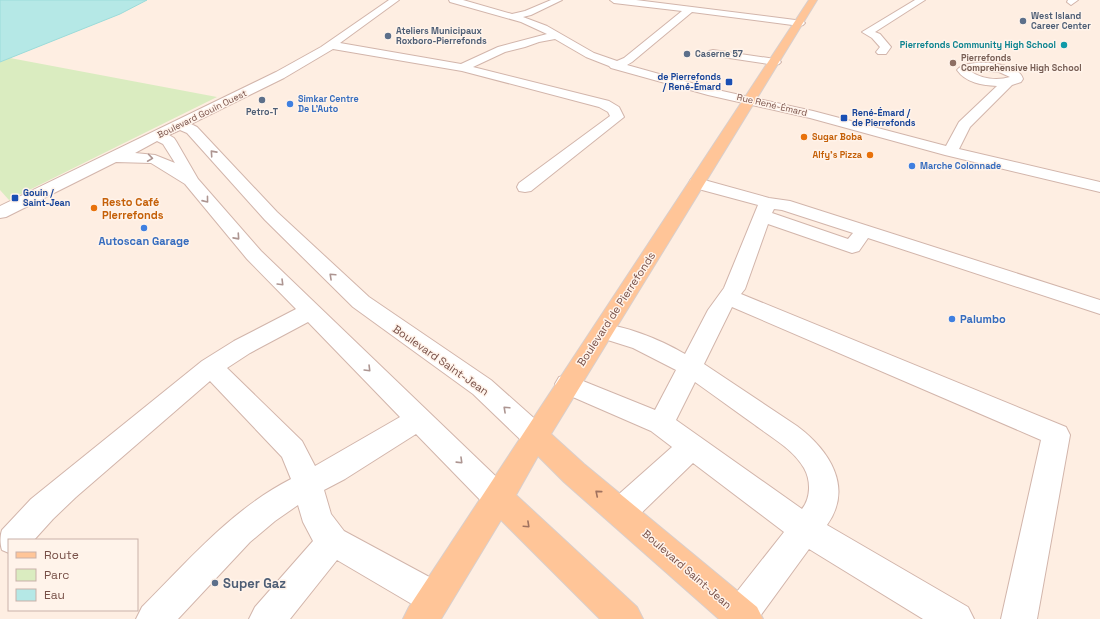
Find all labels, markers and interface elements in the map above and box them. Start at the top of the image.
place label: West Island Career Center [1031,10,1091,32]
marker: West Island Career Center [1018,16,1028,26]
place label: Ateliers Municipaux Roxboro-Pierrefonds [396,25,487,47]
marker: Ateliers Municipaux Roxboro-Pierrefonds [383,31,393,41]
place label: Pierrefonds Community High School [900,39,1056,51]
marker: Pierrefonds Community High School [1059,40,1069,50]
place label: Caserne 57 [695,48,743,60]
marker: Caserne 57 [682,49,692,59]
place label: Pierrefonds Comprehensive High School [961,52,1082,74]
marker: Pierrefonds Comprehensive High School [948,58,958,68]
place label: de Pierrefonds / René-Émard [657,71,721,93]
marker: de Pierrefonds / René-Émard [724,77,734,87]
street label: Boulevard Gouin Ouest [155,87,249,141]
street label: Rue René-Émard [736,91,809,119]
place label: Simkar Centre De L'Auto [298,93,359,115]
marker: Petro-T [257,95,267,105]
marker: Simkar Centre De L'Auto [285,99,295,109]
place label: Petro-T [246,106,279,118]
place label: René-Émard / de Pierrefonds [852,106,916,129]
marker: René-Émard / de Pierrefonds [839,113,849,123]
place label: Sugar Boba [812,131,862,143]
marker: Sugar Boba [799,132,809,142]
place label: Alfy's Pizza [813,149,862,161]
one-way arrow [210,150,218,158]
marker: Alfy's Pizza [865,150,875,160]
one-way arrow [147,153,154,162]
place label: Marche Colonnade [920,160,1001,172]
marker: Marche Colonnade [907,161,917,171]
place label: Gouin / Saint-Jean [23,187,70,209]
marker: Gouin / Saint-Jean [10,193,20,203]
place label: Resto Café Pierrefonds [102,195,164,222]
one-way arrow [201,196,208,203]
marker: Resto Café Pierrefonds [89,203,99,213]
marker: Autoscan Garage [139,223,149,233]
one-way arrow [233,232,240,240]
place label: Autoscan Garage [99,234,189,248]
street label: Boulevard de Pierrefonds [574,249,658,369]
one-way arrow [329,273,337,280]
one-way arrow [276,278,284,286]
place label: Palumbo [960,312,1006,326]
marker: Palumbo [947,314,957,324]
street label: Boulevard Saint-Jean [390,322,492,398]
one-way arrow [363,364,371,372]
one-way arrow [503,406,511,414]
one-way arrow [455,456,463,464]
one-way arrow [596,491,603,498]
one-way arrow [522,520,529,527]
street label: Boulevard Saint-Jean [639,526,735,612]
legend [8,539,138,611]
text: Route [44,547,79,563]
text: Parc [44,567,69,583]
place label: Super Gaz [223,575,286,592]
marker: Super Gaz [210,578,220,588]
text: Eau [44,587,65,603]

